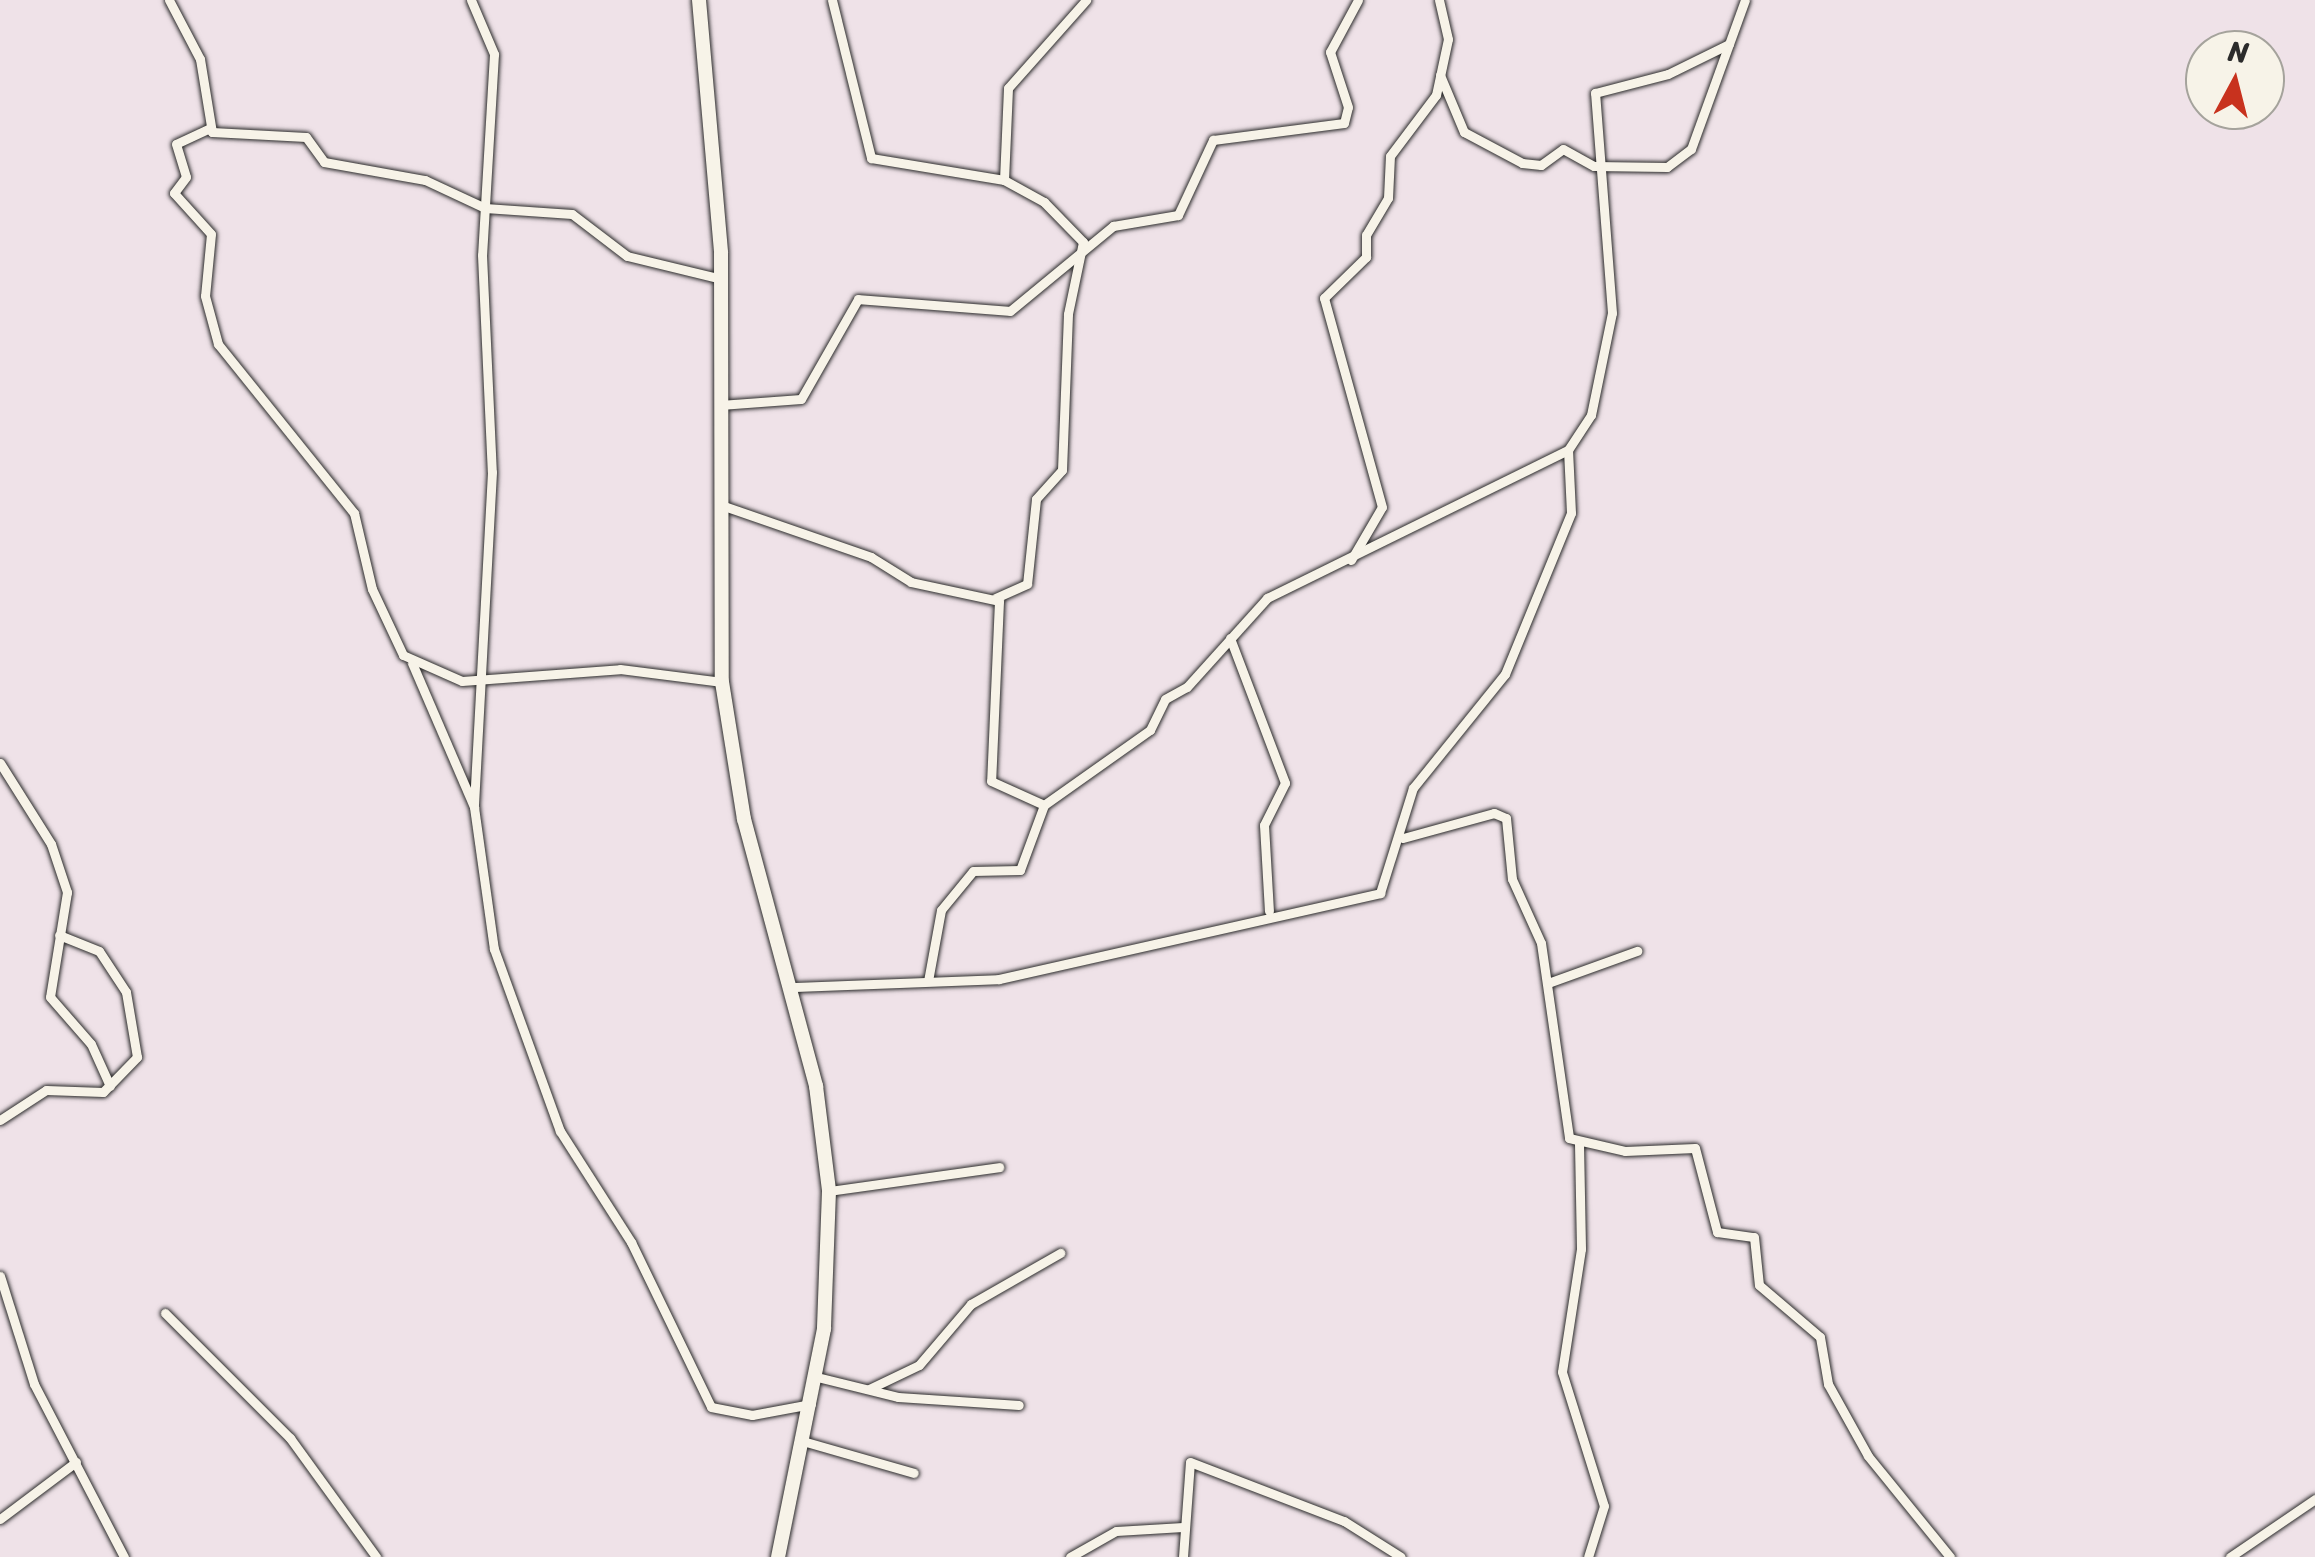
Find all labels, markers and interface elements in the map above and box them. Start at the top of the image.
text: N [2226,26,2251,77]
north arrow [2185,30,2285,130]

